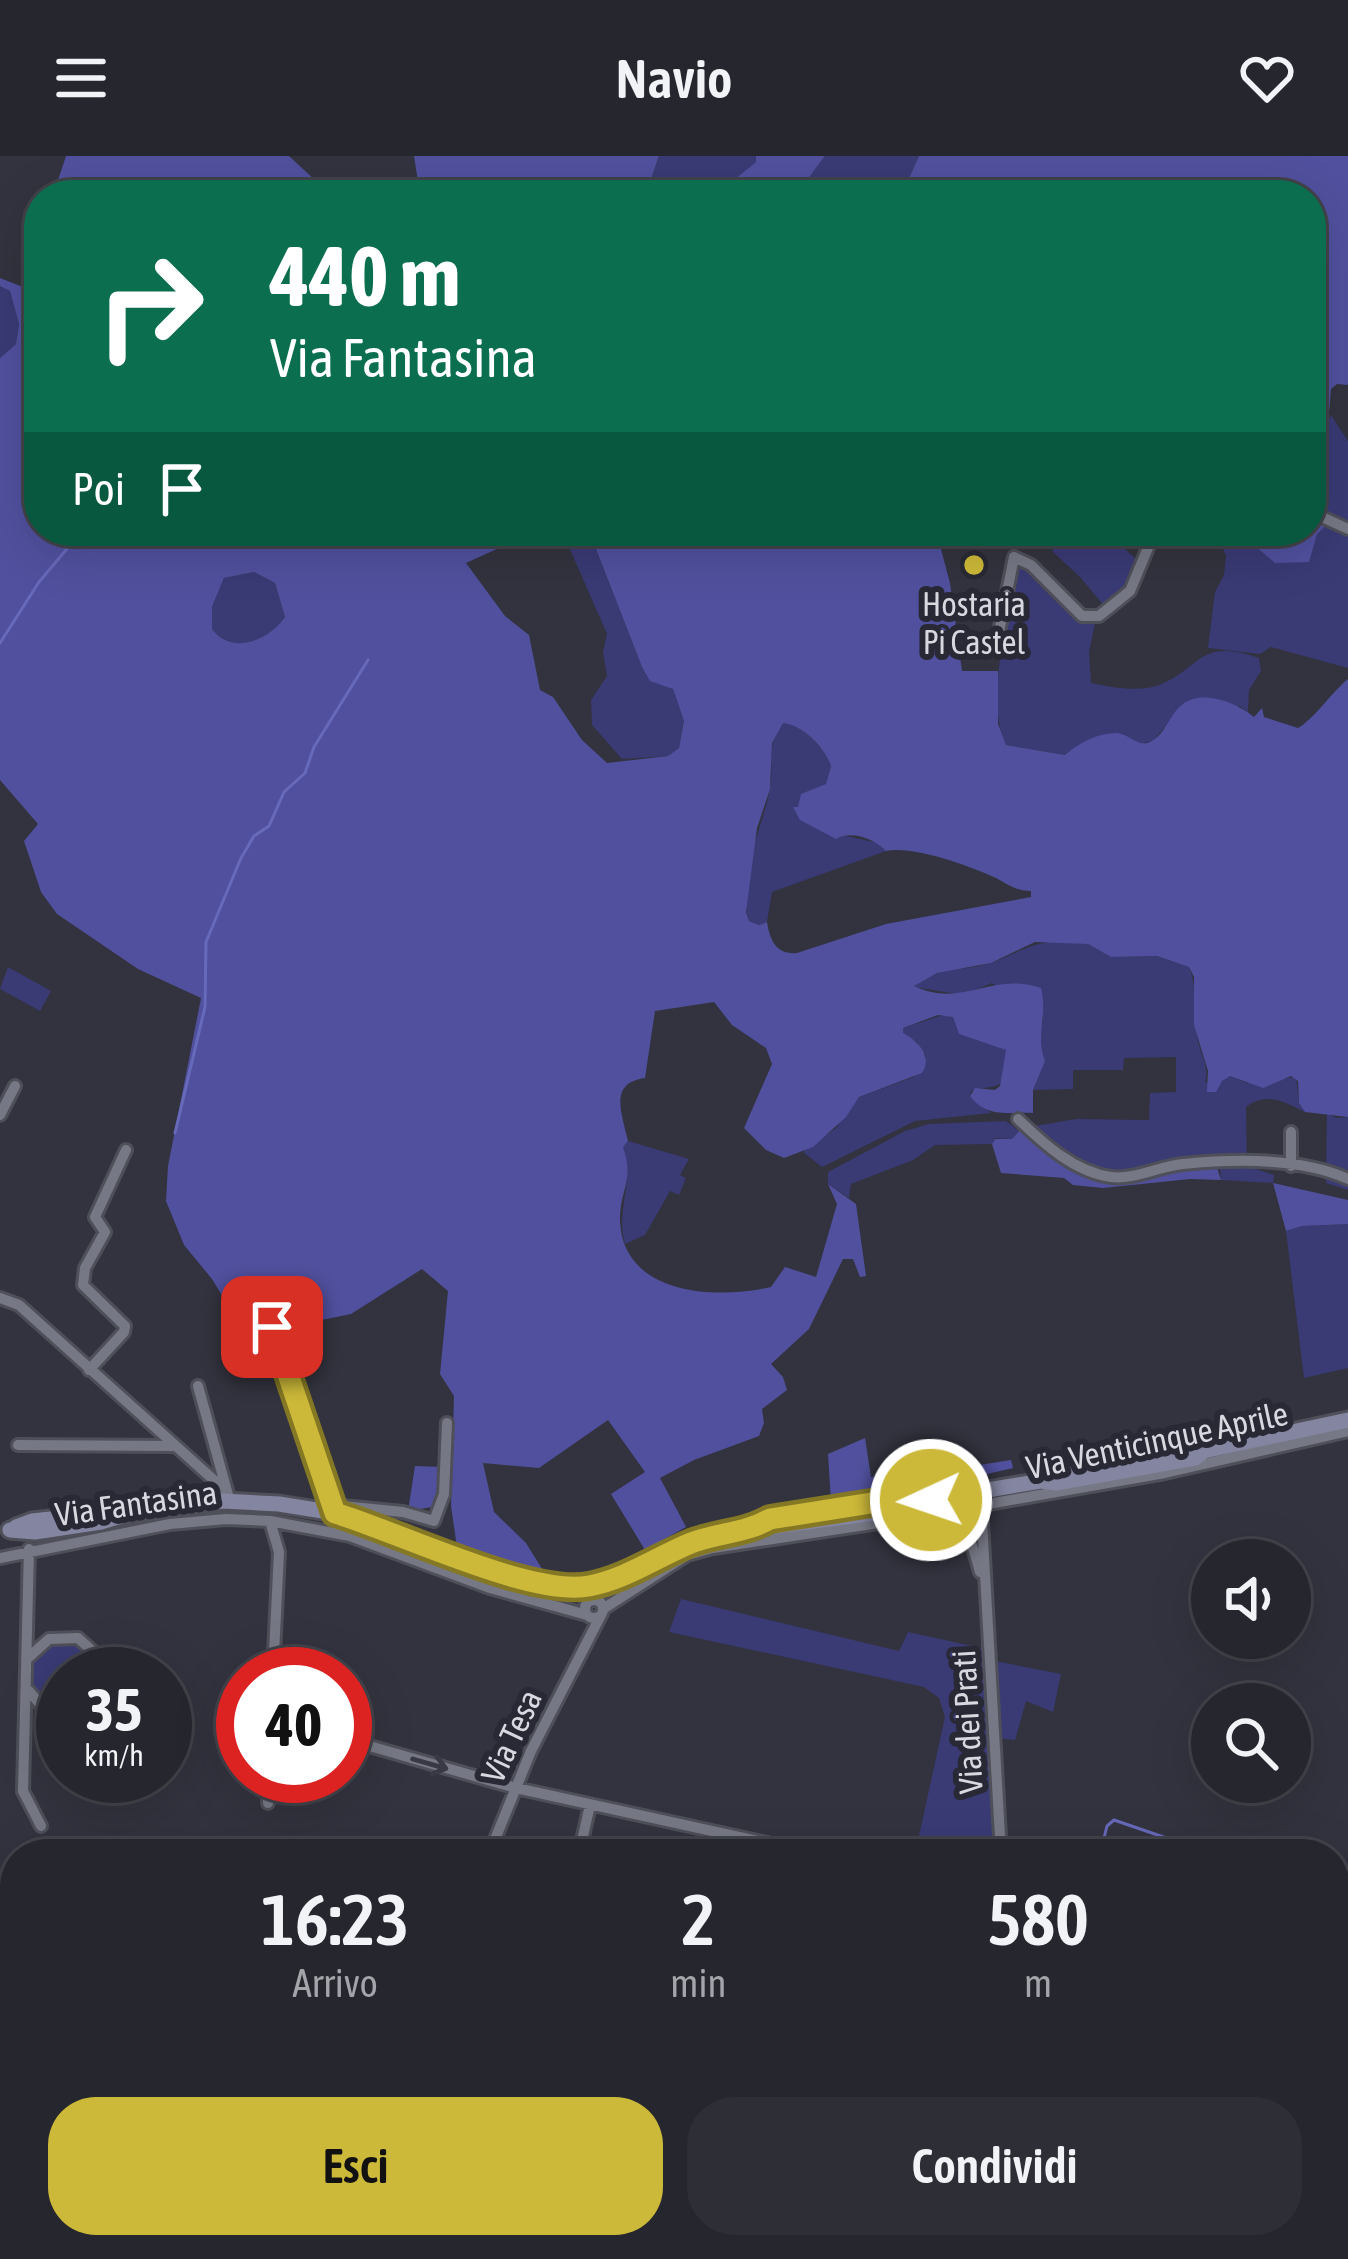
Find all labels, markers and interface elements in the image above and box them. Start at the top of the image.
icon: menu [48,45,114,111]
icon: heart [1234,45,1300,111]
text: Navio [615,48,733,109]
icon: right [72,228,228,384]
text: 440 m [270,228,460,324]
text: Via Fantasina [270,327,537,388]
icon: arrive [149,456,215,522]
text: Poi [72,463,125,515]
marker: Hostaria Pi Castel [961,552,987,578]
place label: Hostaria Pi Castel [922,585,1026,661]
pin [221,1276,323,1378]
icon: arrive [239,1294,305,1360]
street label: Via Venticinque Aprile [1023,1394,1291,1486]
position arrow [868,1437,994,1563]
street label: Via Fantasina [53,1473,219,1533]
map controls [1191,1539,1311,1803]
button: sound [1191,1539,1311,1659]
speed limit sign: 40 [216,1647,372,1803]
street label: Via dei Prati [944,1649,990,1795]
text: 35 [86,1675,142,1744]
button: search [1191,1683,1311,1803]
street label: Via Tesa [473,1684,549,1788]
text: km/h [84,1738,144,1772]
one-way arrow [410,1754,448,1776]
text: 16:23 [261,1878,409,1960]
text: 2 [681,1878,715,1960]
text: 580 [987,1878,1089,1960]
text: Arrivo [293,1961,378,2005]
text: min [670,1961,726,2005]
text: m [1024,1961,1052,2005]
button: Esci [48,2097,663,2235]
button: Condividi [687,2097,1302,2235]

